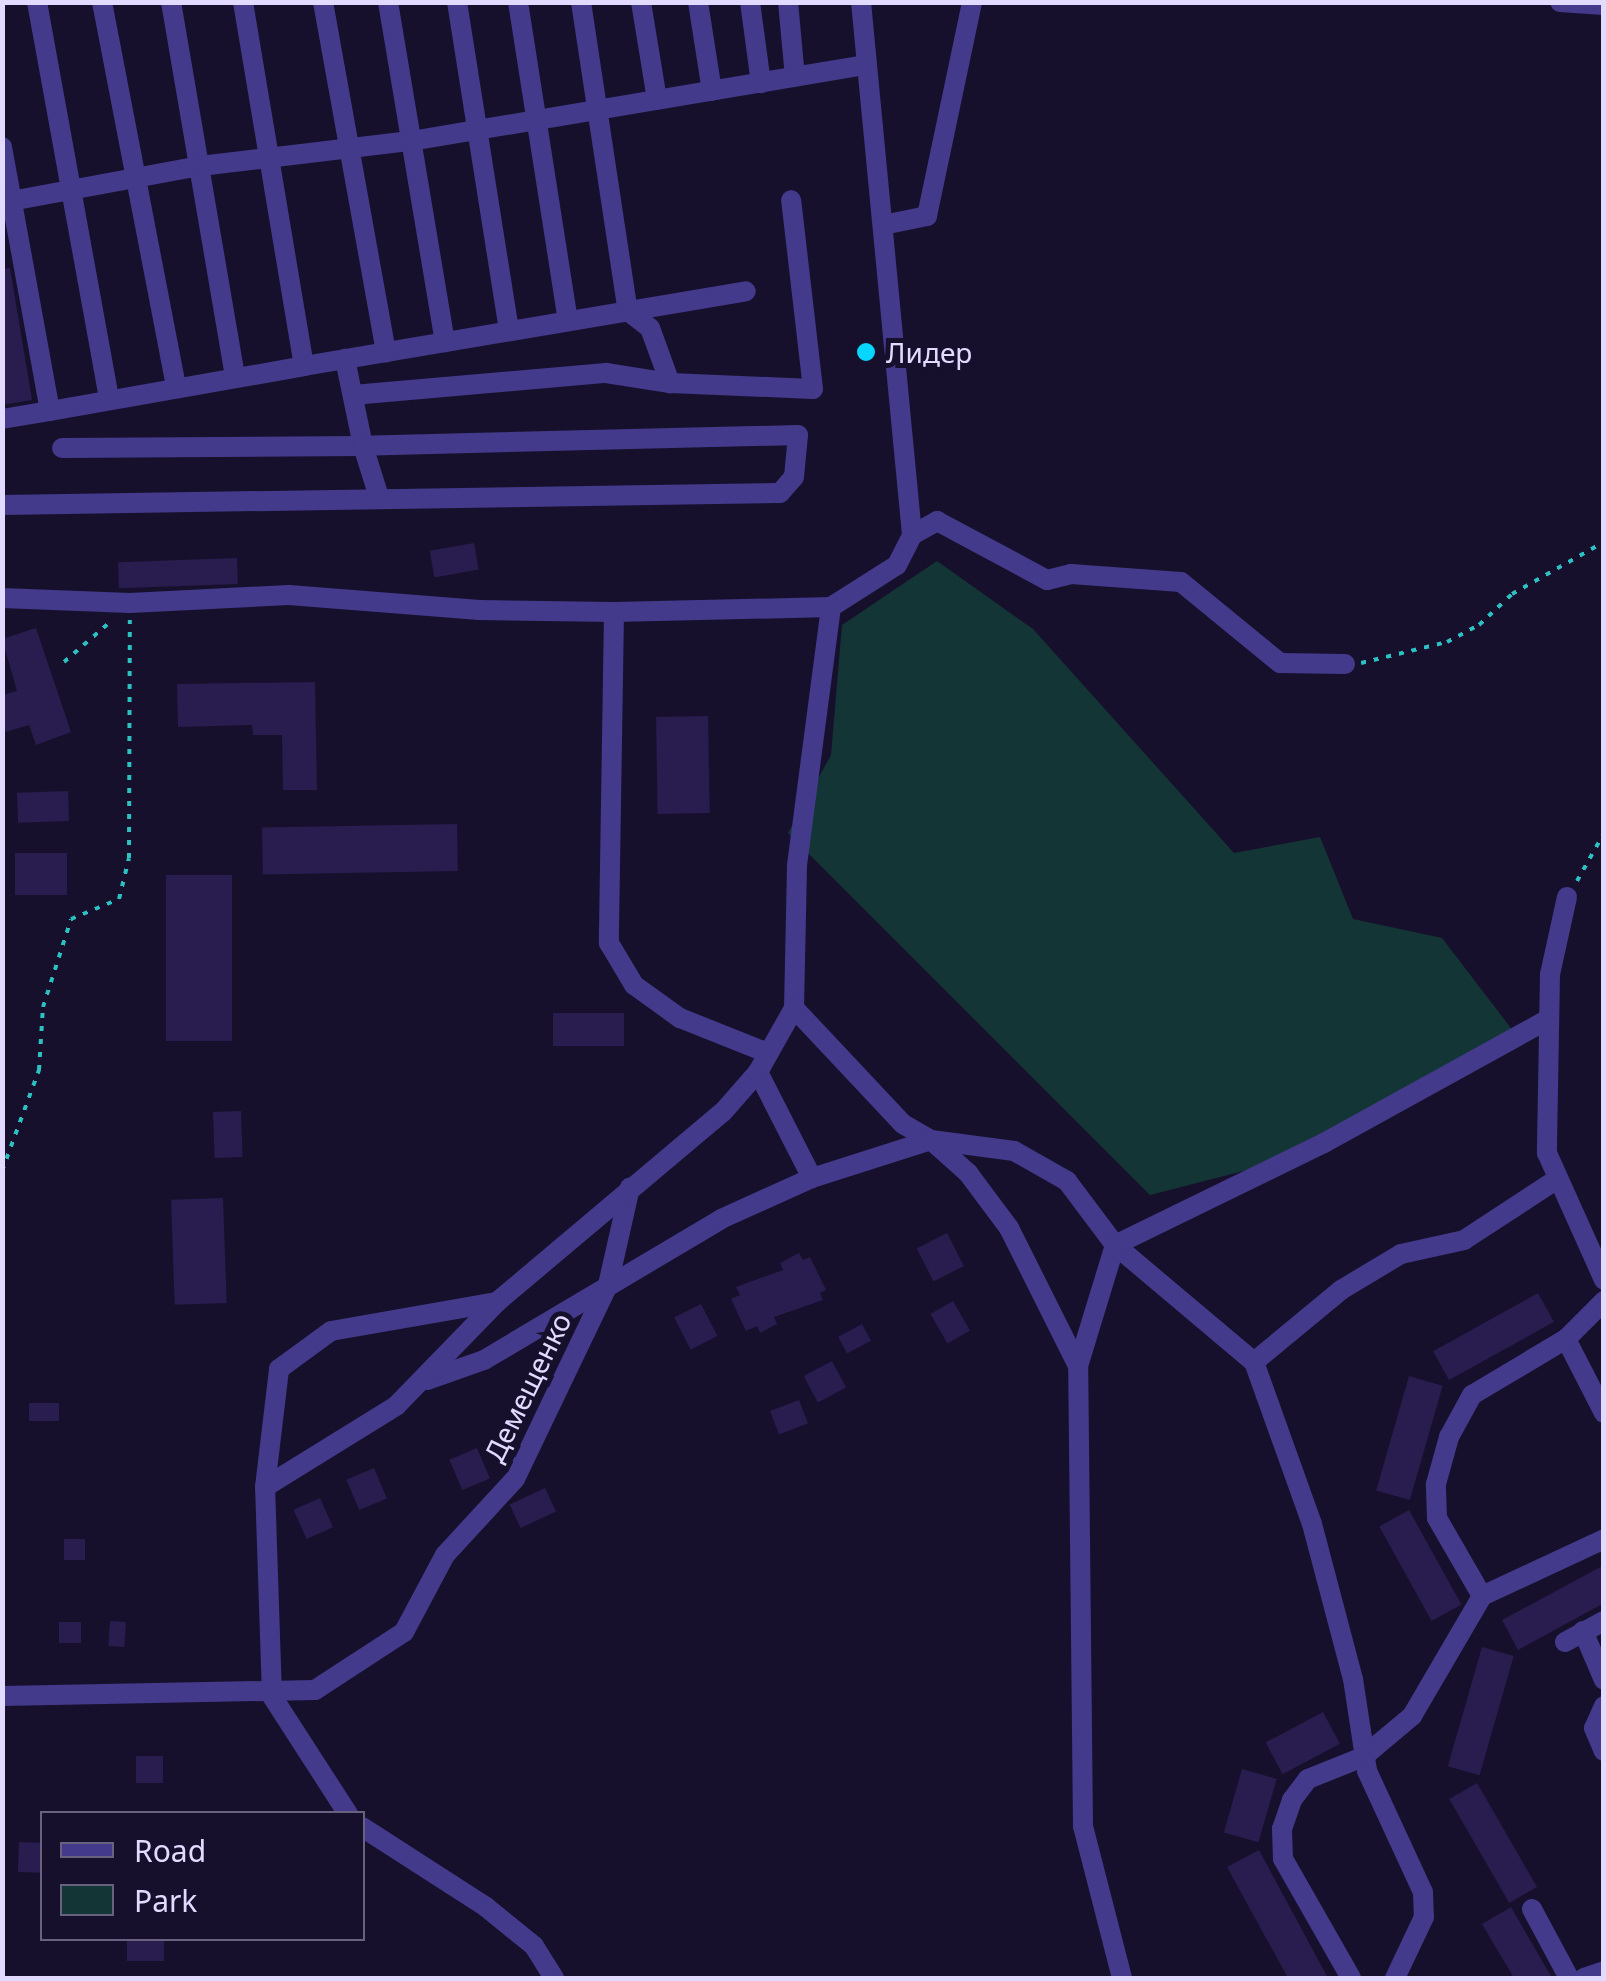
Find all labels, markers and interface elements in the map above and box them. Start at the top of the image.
place label: Лидер [886,335,972,369]
marker: Лидер [855,341,877,363]
street label: Демещенко [477,1307,577,1467]
legend [40,1811,365,1941]
text: Road [134,1830,206,1871]
text: Park [134,1880,197,1921]

